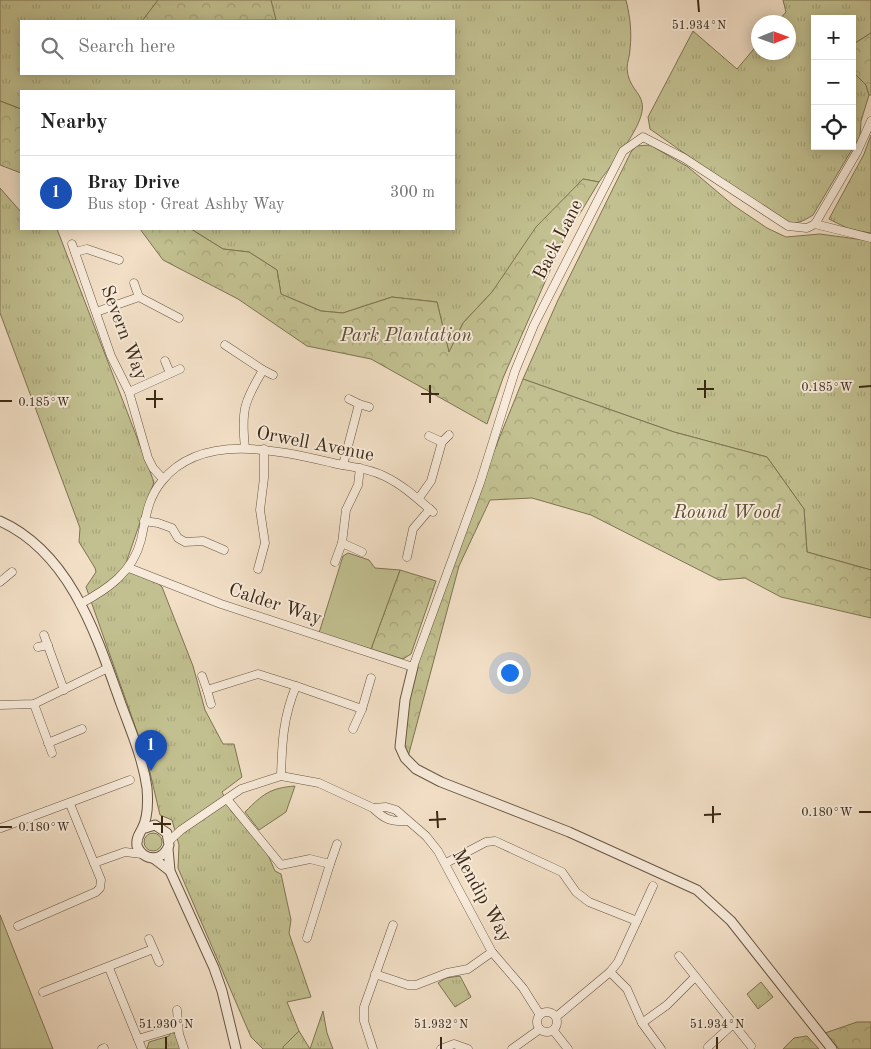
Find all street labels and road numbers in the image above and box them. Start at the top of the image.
street label: Back Lane [531,197,587,283]
street label: Severn Way [96,283,150,383]
street label: Orwell Avenue [254,424,376,466]
street label: Calder Way [226,581,324,629]
street label: Mendip Way [448,846,514,946]

